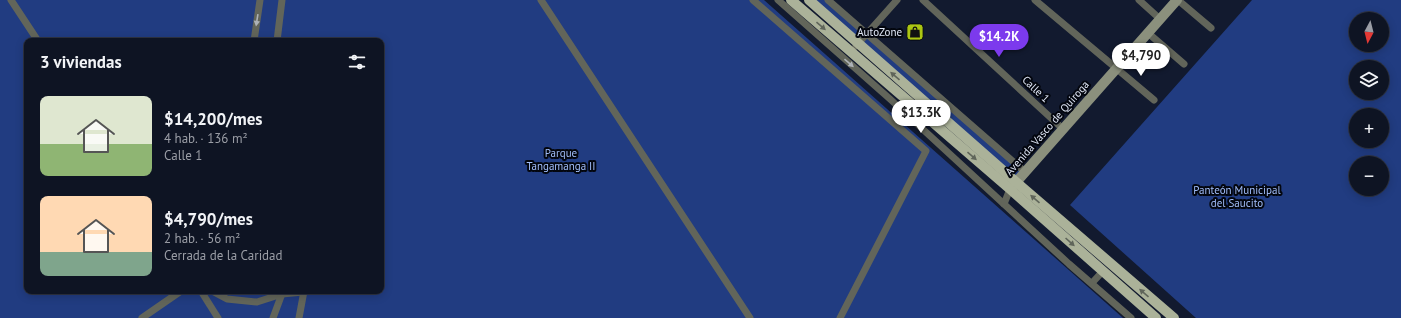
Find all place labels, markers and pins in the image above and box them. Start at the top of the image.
shop icon: AutoZone [905,22,925,42]
pin: $14.2K [966,24,1032,58]
place label: AutoZone [857,25,902,39]
pin: $4,790 [1108,43,1174,77]
pin: $13.3K [888,100,954,134]

